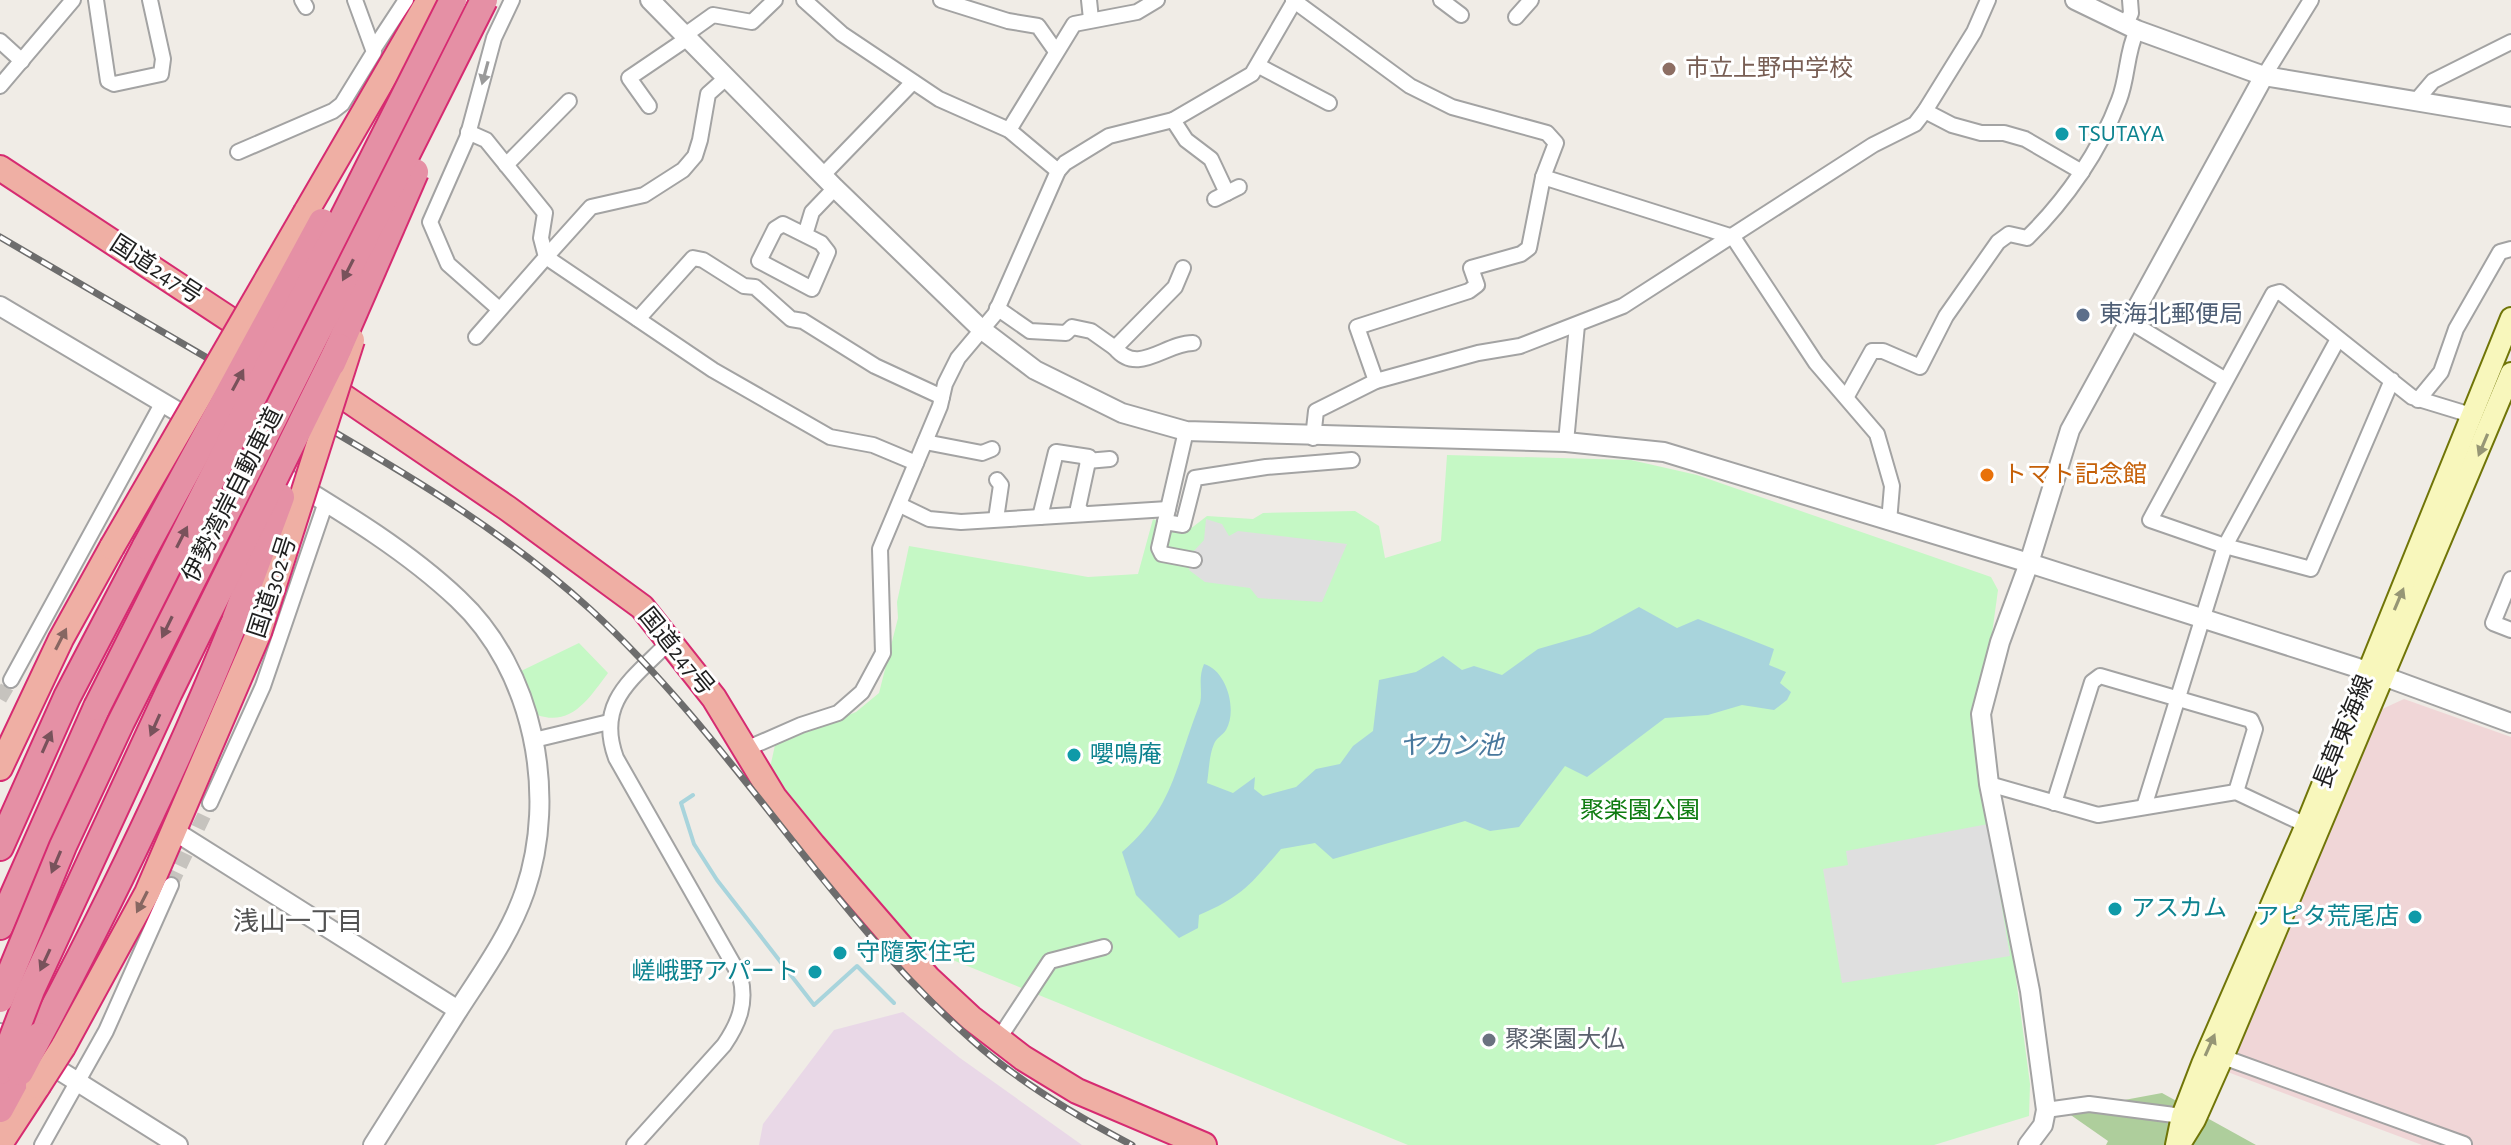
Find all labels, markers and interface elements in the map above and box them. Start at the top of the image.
place label: 市立上野中学校 [1685,55,1853,81]
one-way arrow [478,60,490,85]
marker: 市立上野中学校 [1660,60,1678,78]
place label: TSUTAYA [2078,122,2164,146]
marker: TSUTAYA [2053,125,2071,143]
street label: 国道247号 [106,230,207,309]
one-way arrow [341,258,354,281]
place label: 東海北郵便局 [2099,301,2243,327]
marker: 東海北郵便局 [2074,306,2092,324]
one-way arrow [231,368,244,391]
street label: 伊勢湾岸自動車道 [177,403,287,586]
one-way arrow [2476,433,2489,457]
place label: トマト記念館 [2003,461,2147,487]
marker: トマト記念館 [1978,466,1996,484]
one-way arrow [175,525,189,548]
street label: 国道302号 [243,533,301,641]
one-way arrow [2392,587,2405,611]
street label: 国道247号 [634,603,720,700]
one-way arrow [161,615,174,638]
one-way arrow [54,628,67,651]
street label: 長草東海線 [2309,671,2378,792]
one-way arrow [148,713,162,736]
one-way arrow [40,730,54,754]
water label: ヤカン池 [1399,732,1506,759]
place label: 嚶鳴庵 [1090,741,1162,767]
marker: 嚶鳴庵 [1065,746,1083,764]
park label: 聚楽園公園 [1580,798,1700,823]
one-way arrow [49,850,62,874]
one-way arrow [136,891,149,914]
place label: アスカム [2131,896,2227,921]
marker: アスカム [2106,900,2124,918]
place label: アピタ荒尾店 [2255,903,2399,929]
district label: 浅山一丁目 [233,908,363,935]
marker: アピタ荒尾店 [2406,908,2424,926]
place label: 守隨家住宅 [856,939,976,965]
marker: 守隨家住宅 [831,944,849,962]
one-way arrow [38,949,52,972]
place label: 嵯峨野アパート [631,958,799,984]
marker: 嵯峨野アパート [806,963,824,981]
place label: 聚楽園大仏 [1505,1027,1625,1052]
marker: 聚楽園大仏 [1480,1031,1498,1049]
one-way arrow [2204,1033,2217,1057]

